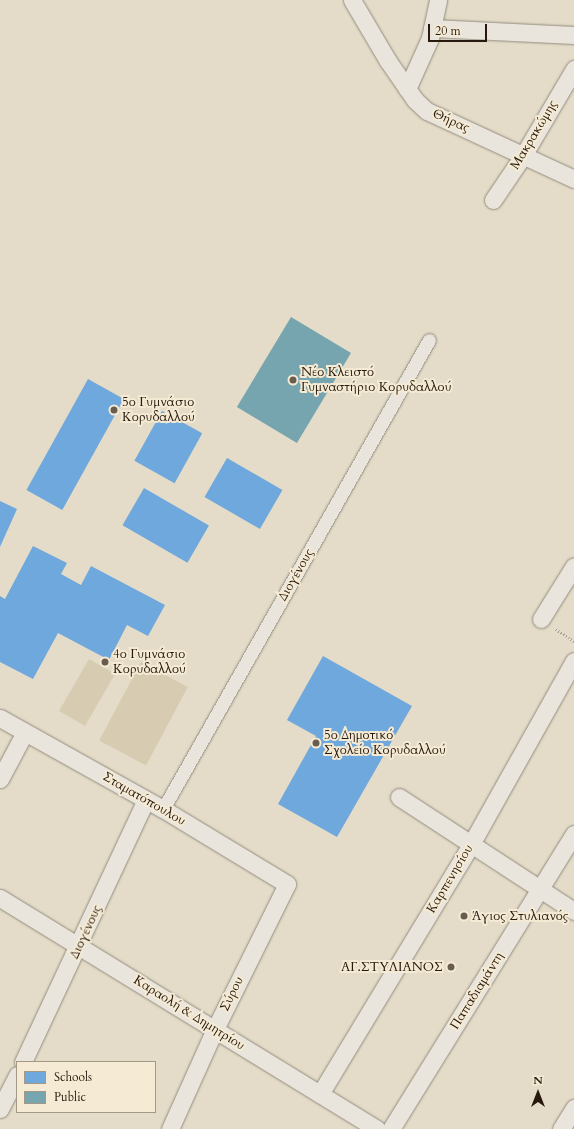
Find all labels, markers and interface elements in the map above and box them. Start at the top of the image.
scale bar [430,16,489,42]
text: 20 m [435,23,461,39]
street label: Μακρακώμης [507,97,561,173]
street label: Θήρας [430,106,472,136]
place label: Νέο Κλειστό Γυμναστήριο Κορυδαλλού [301,365,451,396]
marker: Νέο Κλειστό Γυμναστήριο Κορυδαλλού [288,375,298,385]
place label: 5ο Γυμνάσιο Κορυδαλλού [122,395,195,426]
marker: 5ο Γυμνάσιο Κορυδαλλού [109,405,119,415]
street label: Διογένους [275,546,317,604]
place label: 4ο Γυμνάσιο Κορυδαλλού [113,647,186,678]
marker: 4ο Γυμνάσιο Κορυδαλλού [100,657,110,667]
place label: 5ο Δημοτικό Σχολείο Κορυδαλλού [324,728,446,759]
marker: 5ο Δημοτικό Σχολείο Κορυδαλλού [311,738,321,748]
street label: Σταματόπουλου [100,769,188,829]
street label: Καρπενησίου [423,842,477,916]
street label: Διογένους [67,903,105,961]
place label: Άγιος Στυλιανός [472,908,568,924]
marker: Άγιος Στυλιανός [459,911,469,921]
street label: Παπαδιαμάντη [447,950,507,1032]
place label: ΑΓ.ΣΤΥΛΙΑΝΟΣ [341,959,443,975]
marker: ΑΓ.ΣΤΥΛΙΑΝΟΣ [446,962,456,972]
street label: Καραολή & Δημητρίου [130,972,248,1054]
street label: Σύρου [217,974,247,1014]
legend [16,1061,156,1113]
text: Schools [54,1069,92,1085]
north arrow [518,1073,558,1113]
text: N [533,1073,543,1088]
text: Public [54,1089,86,1105]

